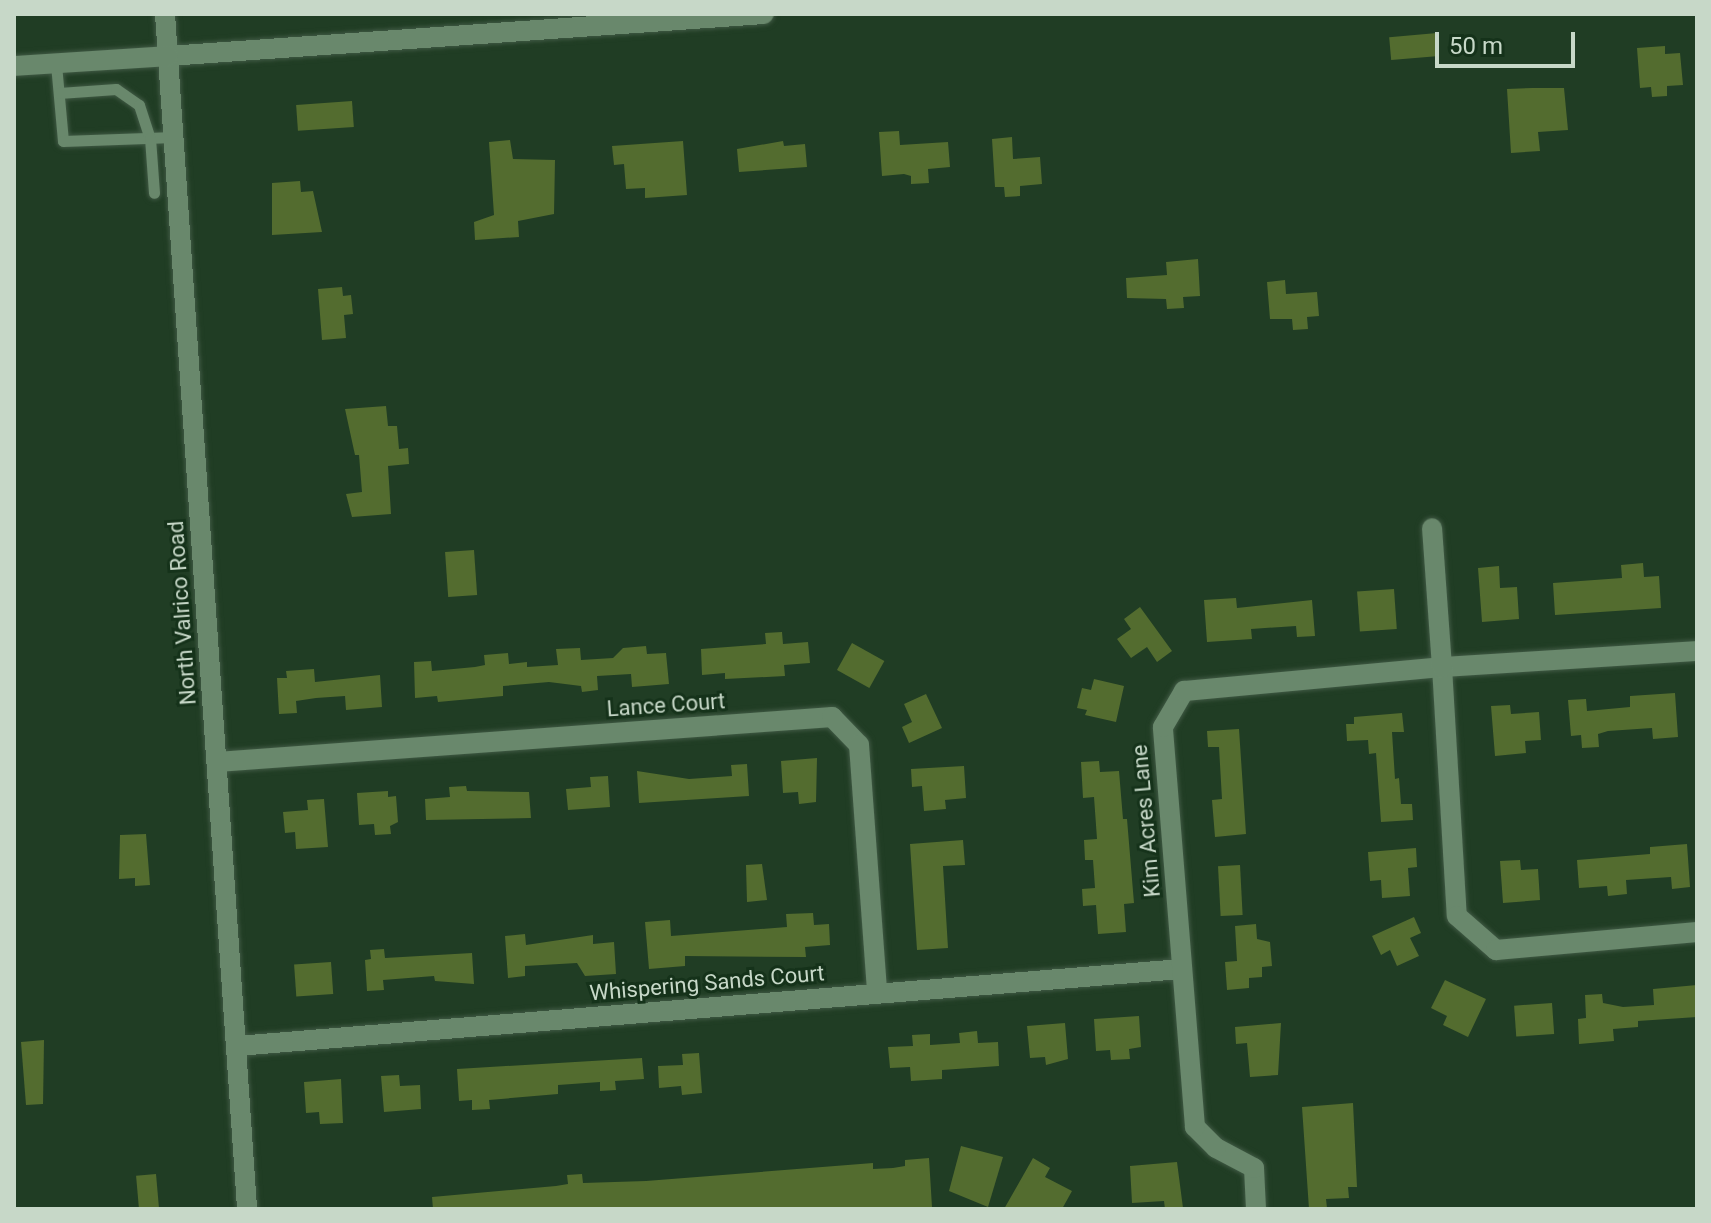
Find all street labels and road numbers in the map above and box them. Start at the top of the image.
street label: North Valrico Road [162,520,202,706]
street label: Lance Court [606,688,726,722]
street label: Kim Acres Lane [1126,744,1166,898]
street label: Whispering Sands Court [588,960,826,1006]

